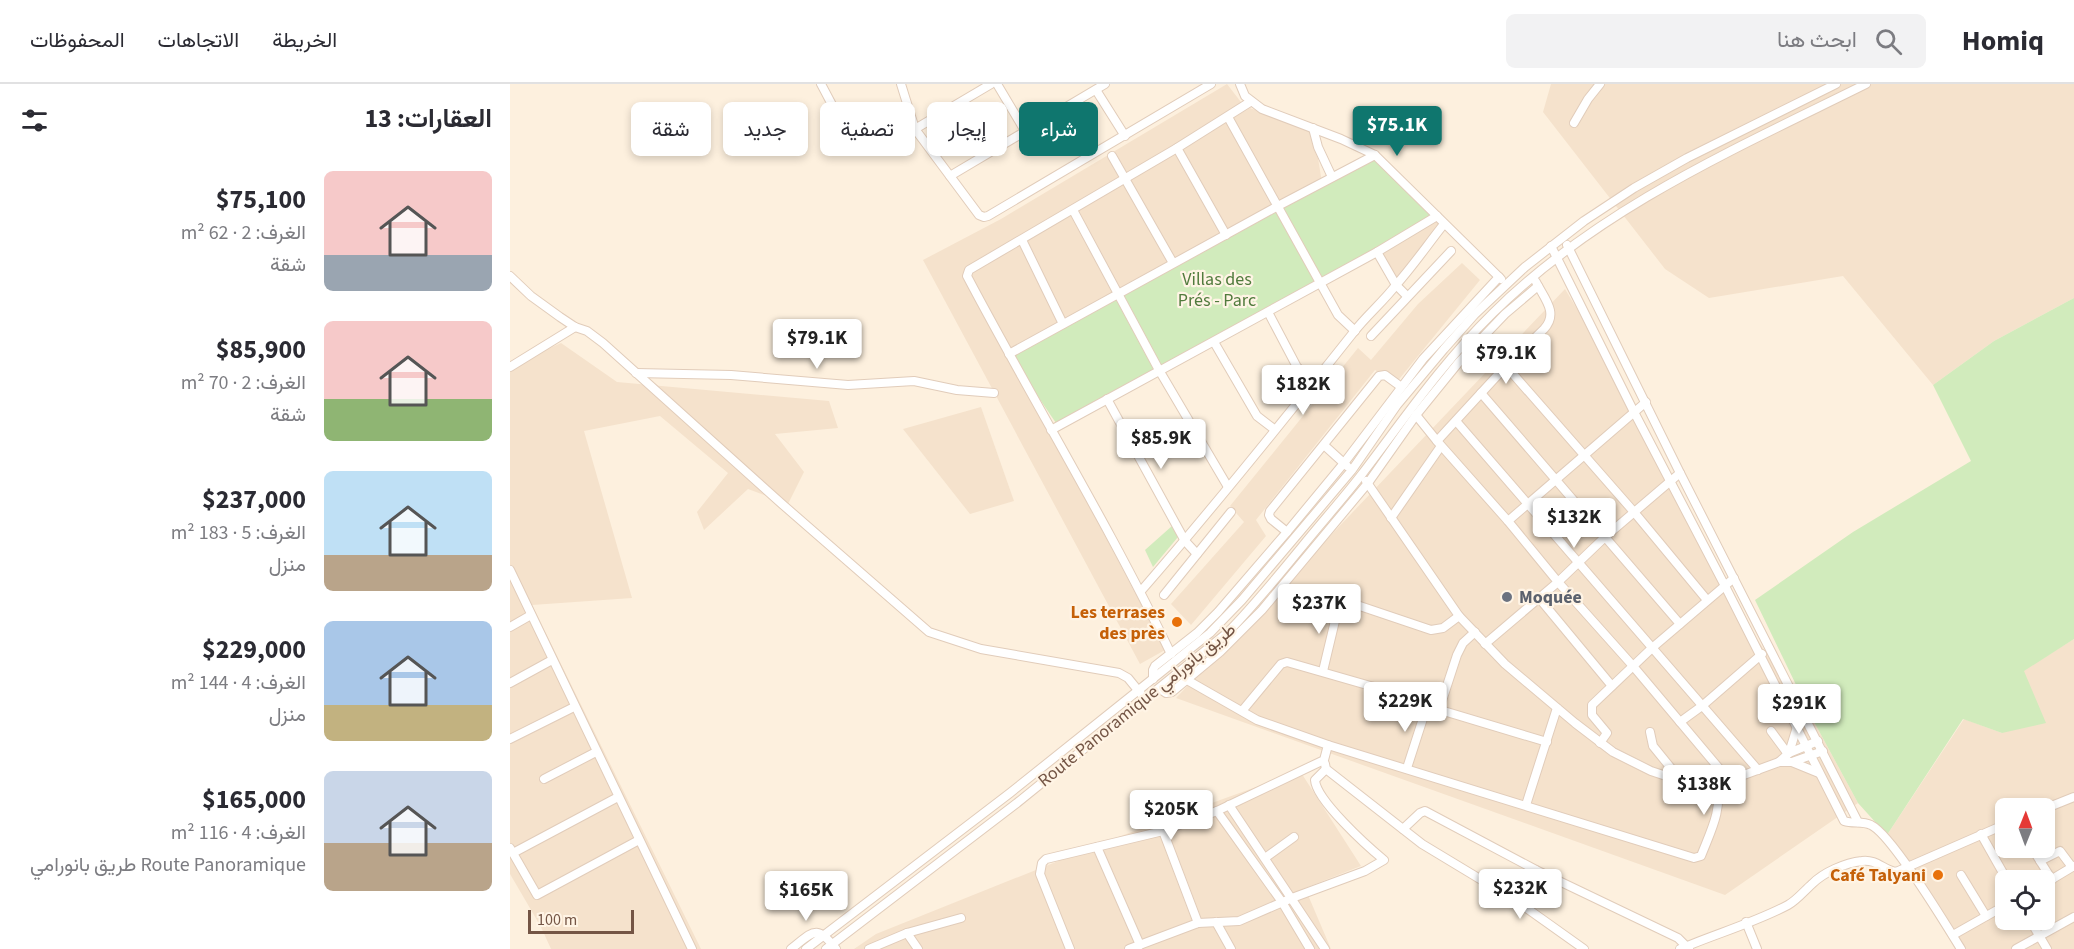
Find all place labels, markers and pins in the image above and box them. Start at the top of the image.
pin: $75.1K [1348,106,1446,157]
pin: $79.1K [768,319,866,370]
pin: $79.1K [1457,334,1555,385]
pin: $182K [1261,365,1345,416]
pin: $85.9K [1112,419,1210,470]
pin: $132K [1532,498,1616,549]
pin: $237K [1277,584,1361,635]
place label: Moquée [1519,585,1582,610]
marker: Moquée [1500,590,1514,604]
place label: Les terrases des près [1071,600,1165,646]
marker: Les terrases des près [1170,615,1184,629]
pin: $229K [1363,682,1447,733]
pin: $291K [1757,684,1841,735]
pin: $138K [1662,765,1746,816]
pin: $205K [1129,790,1213,841]
place label: Café Talyani [1830,863,1926,888]
marker: Café Talyani [1931,868,1945,882]
pin: $232K [1478,869,1562,920]
pin: $165K [764,871,848,922]

